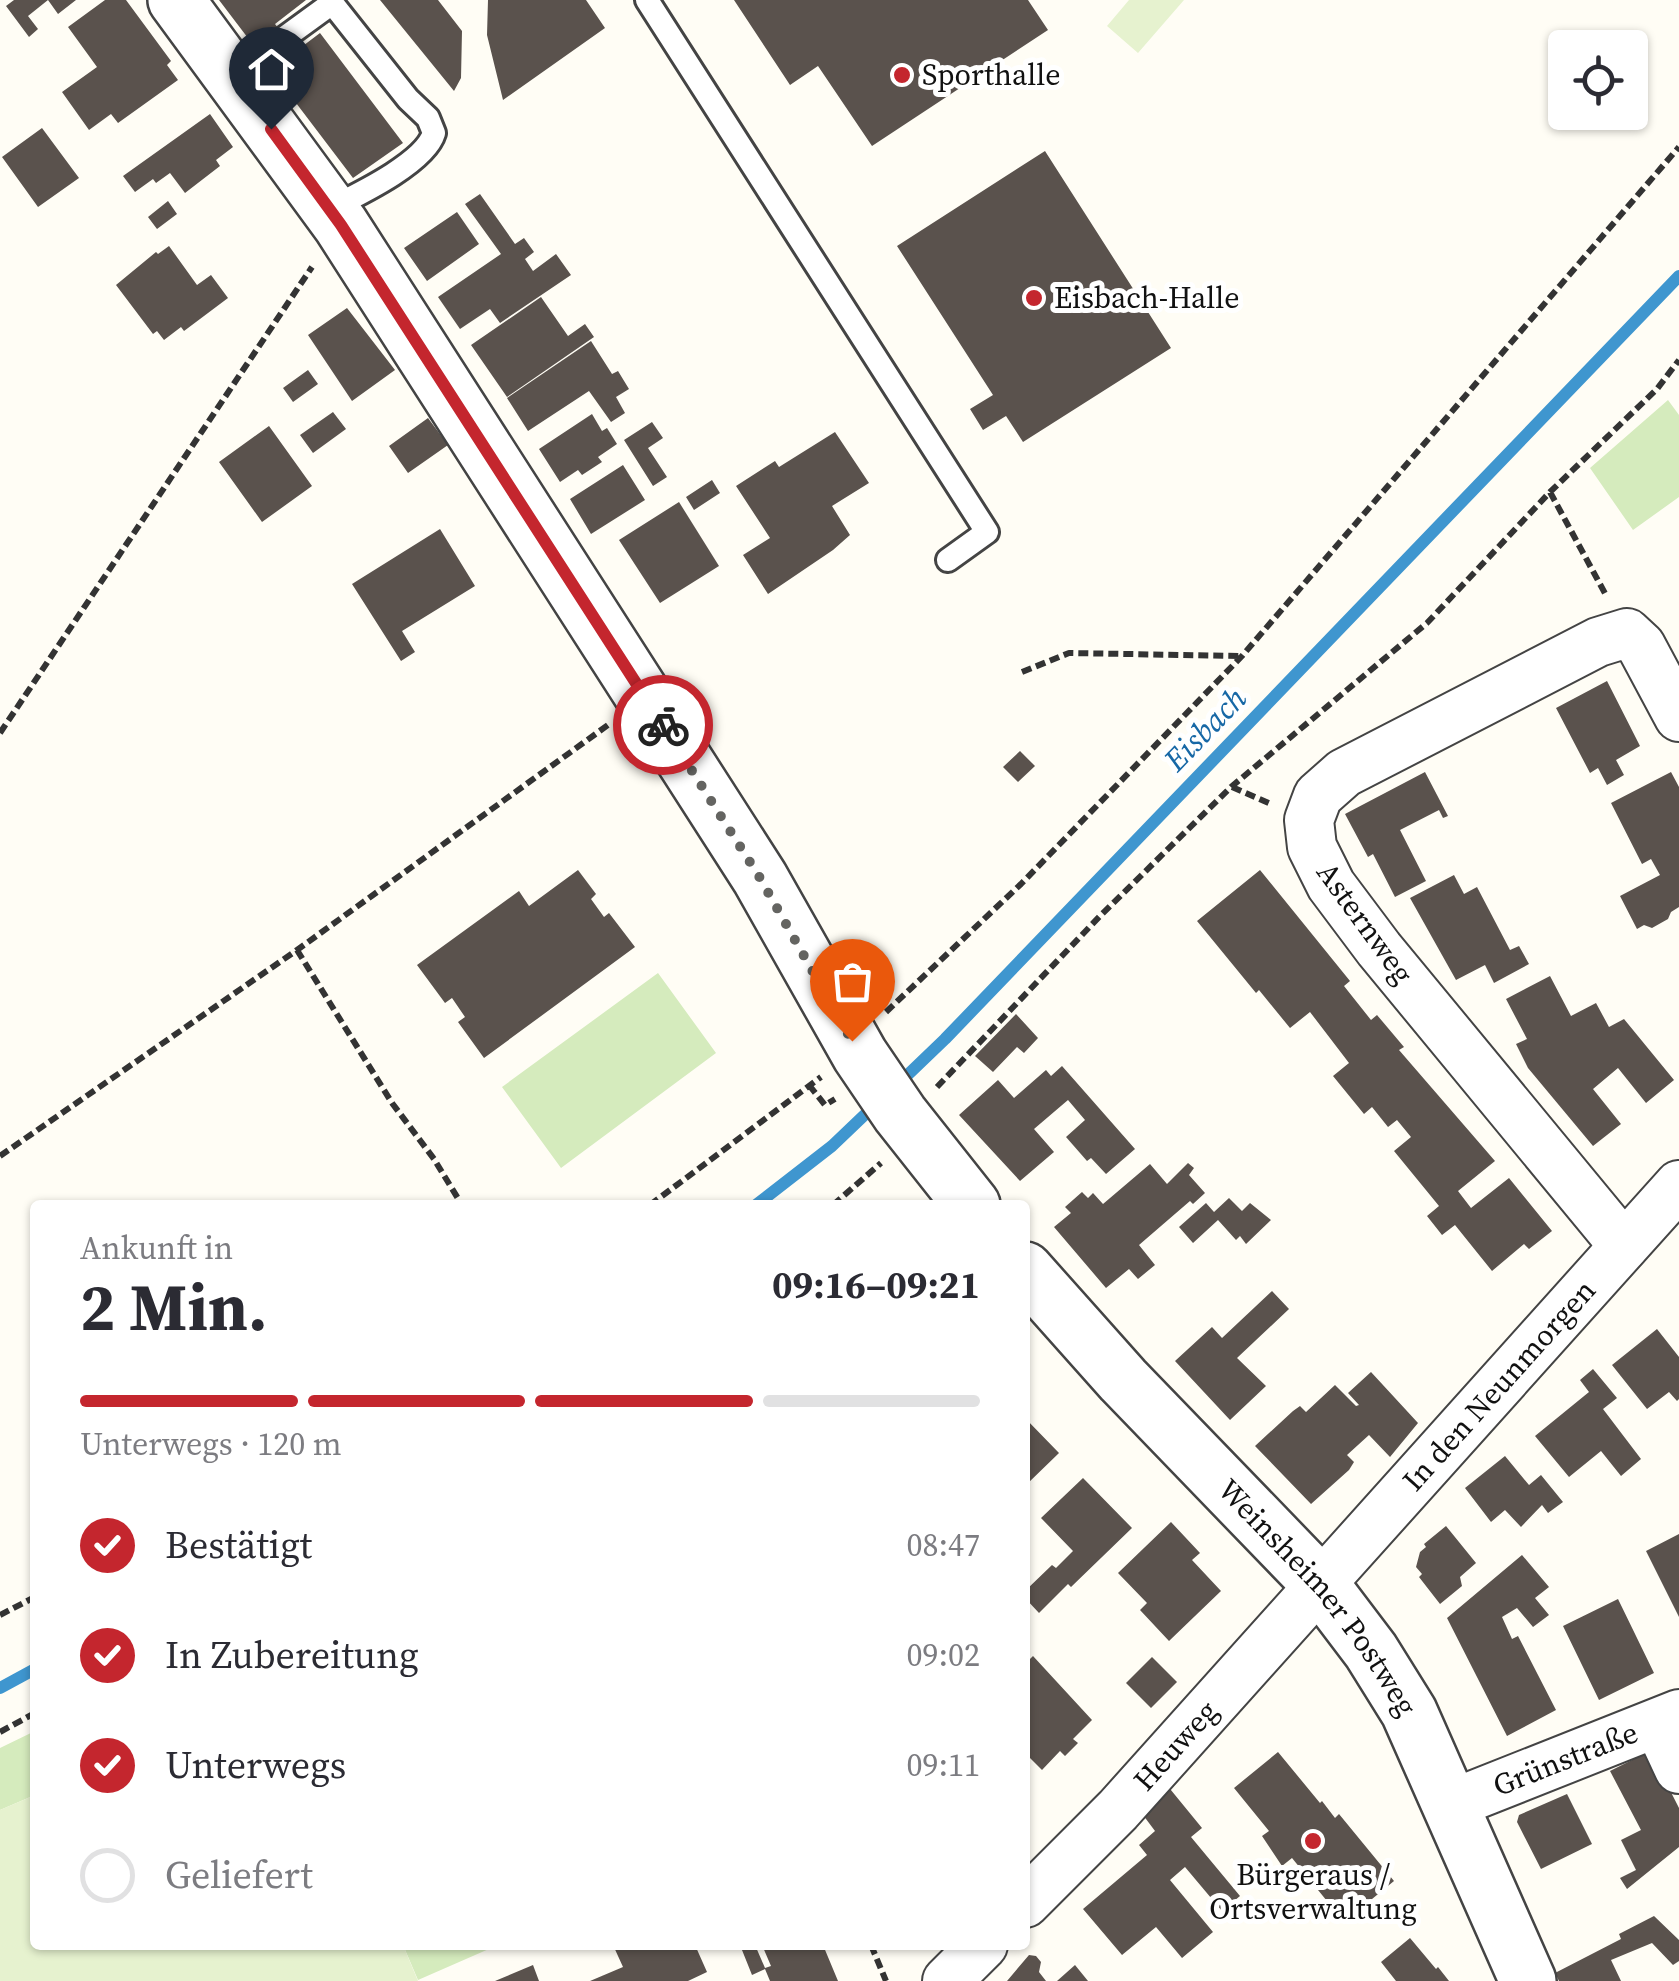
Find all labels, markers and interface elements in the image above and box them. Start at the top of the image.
pin [229,27,314,130]
map controls [1548,30,1648,130]
button: locate [1548,30,1648,130]
icon: home [244,42,299,97]
place label: Sporthalle [922,54,1061,95]
marker: Sporthalle [891,64,913,86]
place label: Eisbach-Halle [1054,277,1240,318]
marker: Eisbach-Halle [1023,287,1045,309]
courier [613,675,713,775]
water label: Eisbach [1153,677,1257,782]
icon: bike [636,698,691,753]
street label: Asternweg [1307,854,1423,992]
pin [810,939,895,1042]
icon: bag [825,954,880,1009]
text: Ankunft in [80,1226,233,1270]
text: 09:16–09:21 [772,1259,980,1311]
text: 2 Min. [80,1263,267,1352]
street label: In den Neunmorgen [1393,1271,1605,1500]
text: Unterwegs · 120 m [80,1422,342,1466]
street label: Weinsheimer Postweg [1209,1469,1427,1723]
icon: check [80,1518,135,1573]
text: Bestätigt [165,1519,312,1571]
text: 08:47 [906,1523,980,1567]
icon: check [80,1628,135,1683]
text: In Zubereitung [165,1629,419,1681]
text: 09:02 [906,1633,980,1677]
street label: Heuweg [1124,1691,1227,1799]
street label: Grünstraße [1487,1711,1644,1806]
icon: check [80,1738,135,1793]
text: Unterwegs [165,1739,346,1791]
text: 09:11 [906,1743,980,1787]
marker: Bürgeraus / Ortsverwaltung [1302,1830,1324,1852]
text: Geliefert [165,1849,313,1901]
place label: Bürgeraus / Ortsverwaltung [1209,1854,1417,1929]

